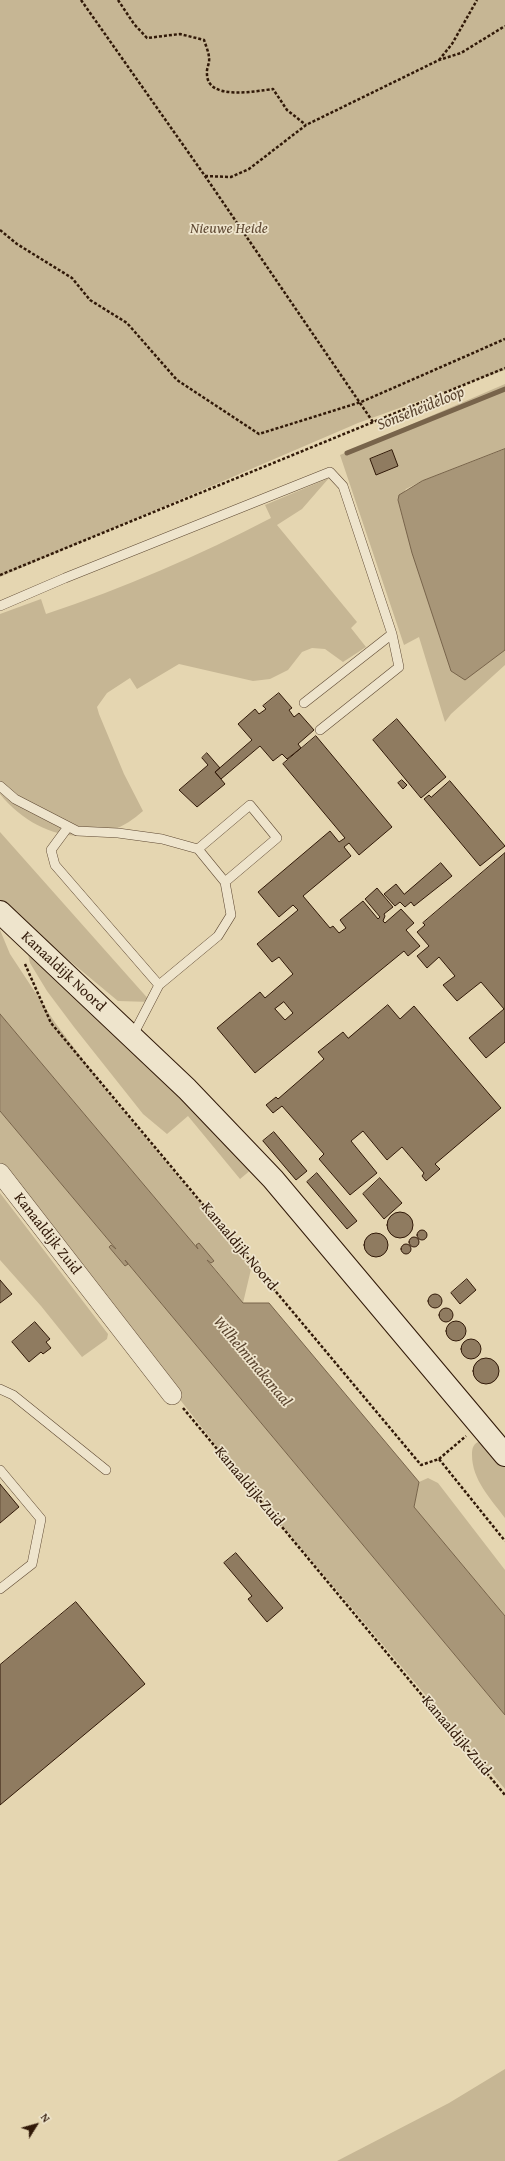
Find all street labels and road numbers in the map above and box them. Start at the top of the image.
street label: Kanaaldijk Noord [17,928,109,1016]
street label: Kanaaldijk Zuid [10,1190,84,1278]
street label: Kanaaldijk Noord [197,1199,281,1295]
street label: Kanaaldijk Zuid [211,1444,287,1530]
street label: Kanaaldijk Zuid [418,1693,494,1779]

